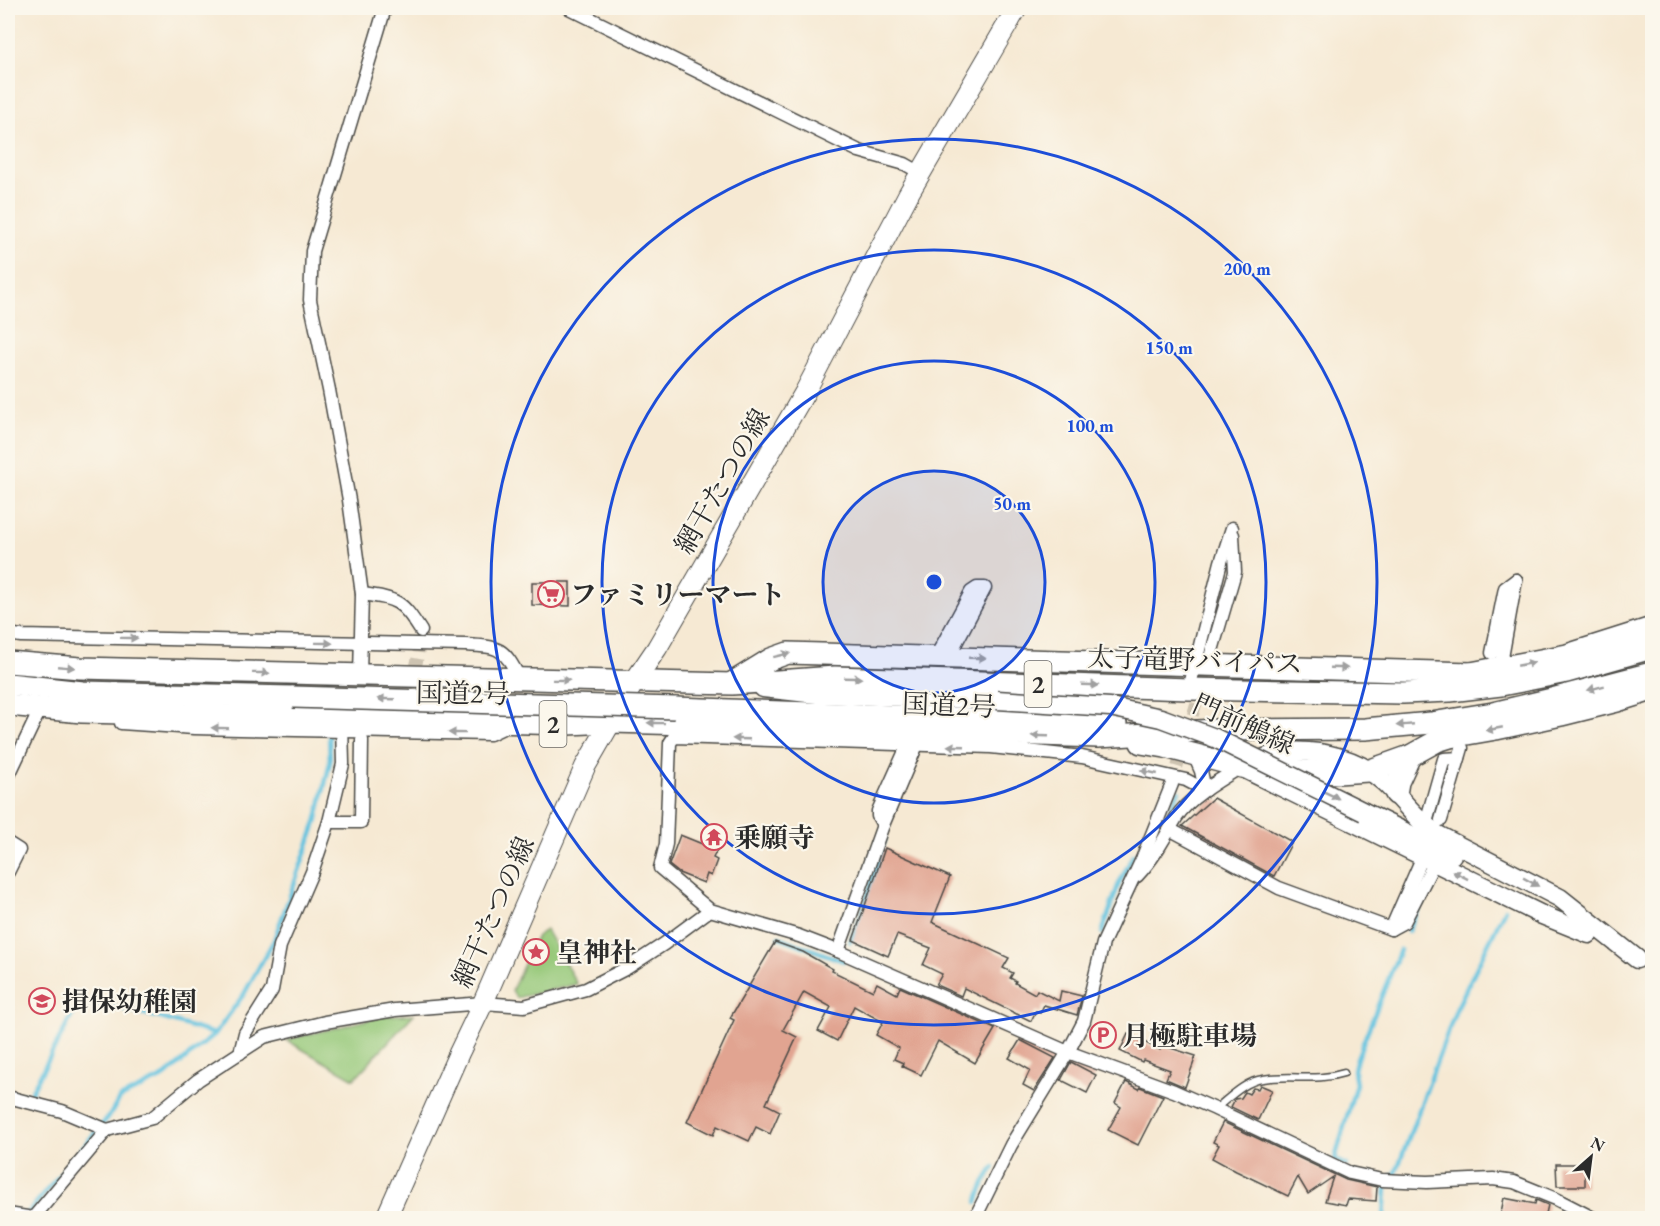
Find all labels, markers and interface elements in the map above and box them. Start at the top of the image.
text: 200 m [1223,257,1271,280]
text: 150 m [1145,336,1193,359]
street label: 網干たつの線 [666,402,778,560]
text: 100 m [1066,414,1114,437]
text: 50 m [993,492,1031,515]
centre of rings [924,572,944,592]
place label: ファミリーマート [570,577,785,612]
supermarket icon: ファミリーマート [536,579,566,609]
one-way arrow [119,634,138,643]
one-way arrow [314,638,333,648]
street label: 太子竜野バイパス [1087,639,1303,681]
one-way arrow [773,650,791,660]
one-way arrow [967,653,986,663]
one-way arrow [1516,659,1535,668]
road number: 2 [1024,661,1052,707]
one-way arrow [56,662,75,672]
one-way arrow [1330,663,1349,673]
one-way arrow [251,668,270,677]
one-way arrow [843,673,862,682]
street label: 国道2号 [416,675,510,711]
one-way arrow [551,675,570,685]
one-way arrow [1080,681,1099,690]
one-way arrow [1587,684,1605,693]
street label: 国道2号 [901,686,997,724]
street label: 門前鵤線 [1188,686,1300,762]
one-way arrow [376,695,395,704]
road number: 2 [540,701,566,747]
one-way arrow [646,719,665,728]
one-way arrow [1395,721,1414,730]
one-way arrow [210,724,229,733]
one-way arrow [1484,725,1503,734]
one-way arrow [447,728,466,738]
one-way arrow [1030,731,1049,741]
one-way arrow [731,735,750,744]
one-way arrow [947,741,966,751]
one-way arrow [1140,767,1159,776]
one-way arrow [1322,790,1339,800]
place label: 乗願寺 [734,820,815,855]
temple icon: 乗願寺 [699,822,729,852]
street label: 網干たつの線 [444,831,542,993]
one-way arrow [1451,870,1469,880]
one-way arrow [1523,877,1540,887]
place label: 皇神社 [556,935,637,970]
place icon: 皇神社 [521,937,551,967]
place label: 揖保幼稚園 [62,984,197,1019]
school or university icon: 揖保幼稚園 [27,986,57,1016]
place label: 月極駐車場 [1122,1018,1257,1053]
parking icon: 月極駐車場 [1088,1020,1118,1050]
north arrow [1561,1127,1621,1187]
text: N [1587,1132,1608,1157]

